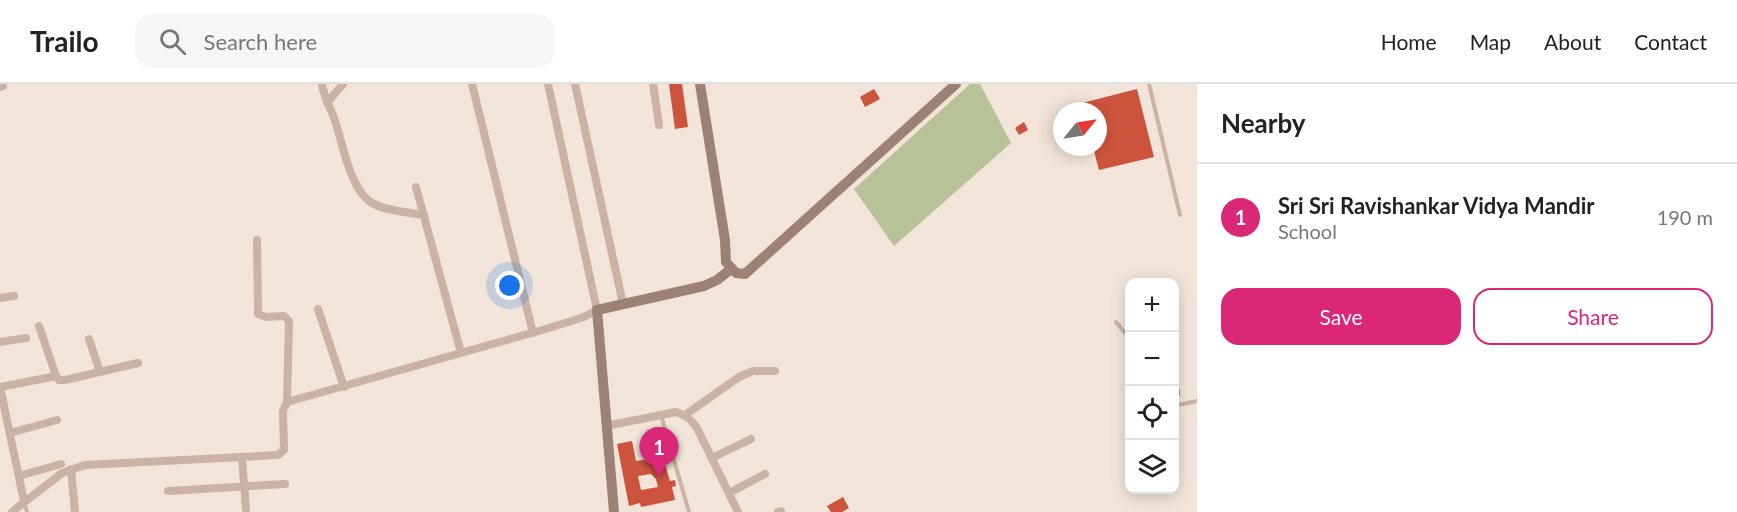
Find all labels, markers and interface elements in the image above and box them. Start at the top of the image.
search box [135,14,555,68]
text: Trailo [30,24,99,58]
icon: search [156,25,189,58]
text: Search here [204,28,317,55]
text: Home [1381,29,1437,54]
text: Map [1470,29,1511,54]
text: About [1544,29,1601,54]
text: Contact [1634,29,1707,54]
north arrow [1053,102,1107,156]
text: Nearby [1221,107,1306,139]
text: Sri Sri Ravishankar Vidya Mandir [1278,192,1594,219]
text: 1 [1235,205,1246,229]
text: 190 m [1657,205,1713,229]
text: School [1278,219,1337,243]
your location [495,271,524,300]
map controls [1125,278,1179,494]
button: + [1125,278,1179,332]
button: Save [1221,288,1461,345]
button: Share [1473,288,1713,345]
button: − [1125,332,1179,386]
button: locate [1125,386,1179,440]
pin: 1 [640,428,678,477]
button: layers [1125,440,1179,494]

